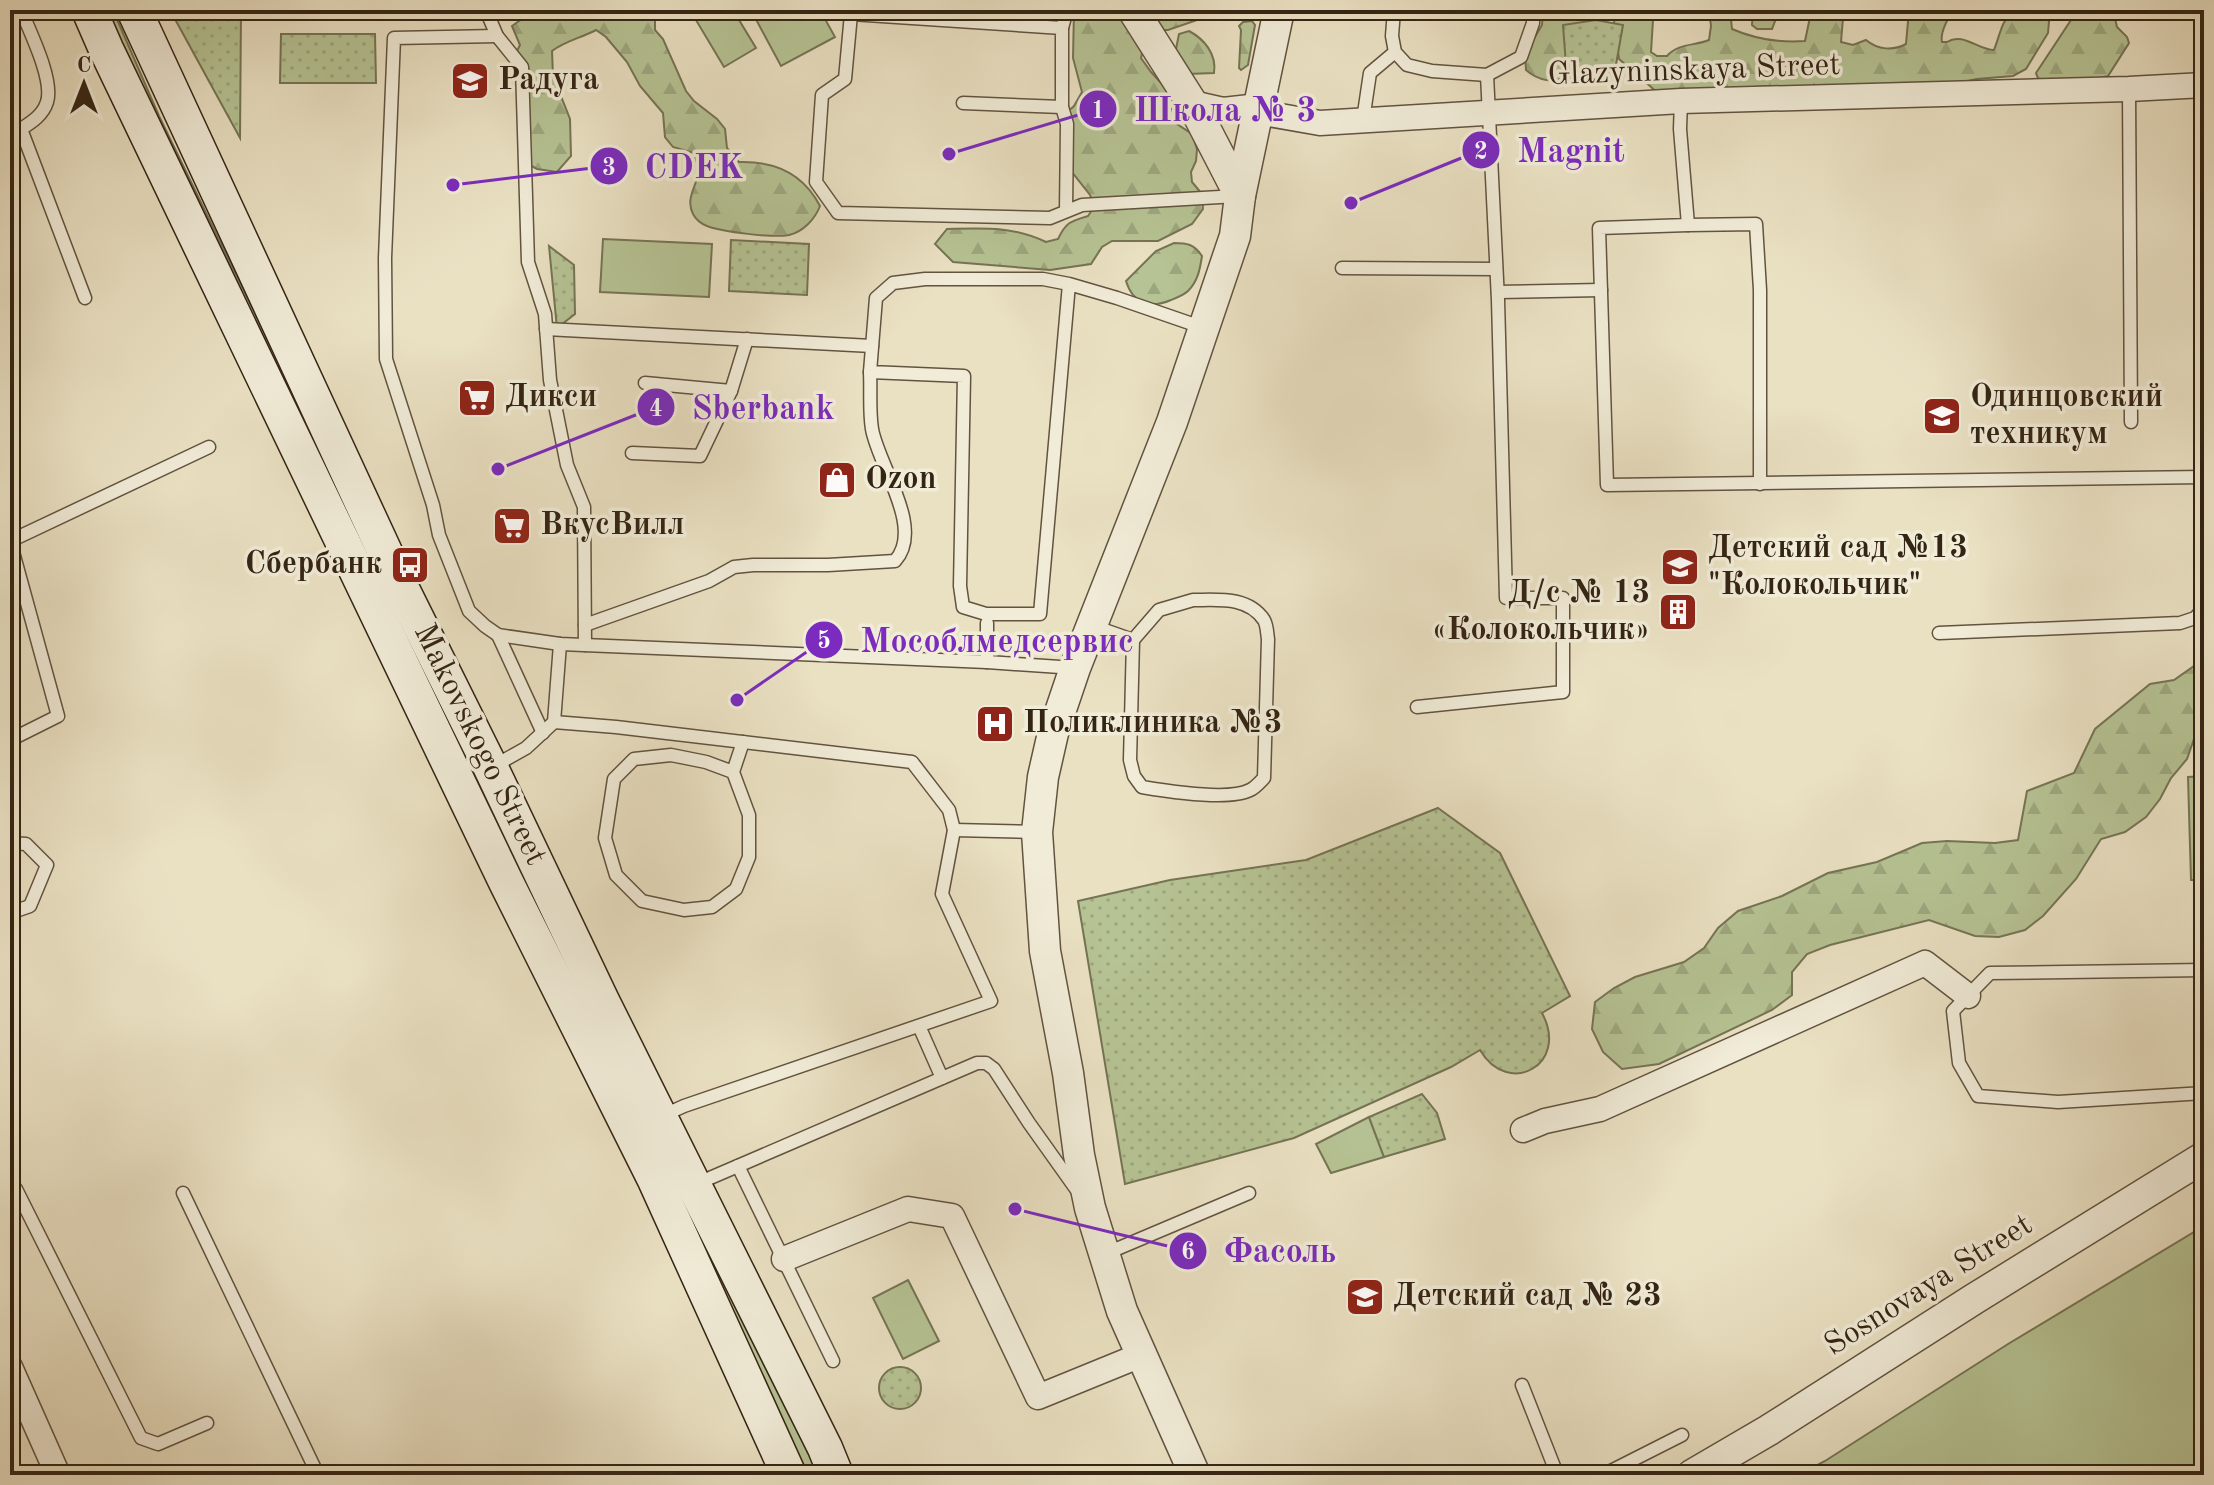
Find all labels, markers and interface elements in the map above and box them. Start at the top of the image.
north arrow [44,44,124,124]
street label: Glazyninskaya Street [1547,50,1841,92]
text: С [77,55,91,77]
school or university icon: Радуга [449,60,491,102]
place label: Радуга [498,65,599,97]
callout: Школа № 3 [1078,80,1333,138]
text: Школа № 3 [1134,95,1316,129]
text: 1 [1091,100,1105,124]
callout: Magnit [1461,121,1641,179]
text: Magnit [1517,136,1625,170]
callout: CDEK [589,137,759,195]
text: 2 [1474,141,1488,165]
text: CDEK [645,152,743,186]
text: 3 [602,157,616,181]
supermarket icon: Дикси [456,377,498,419]
callout: Sberbank [636,378,851,436]
place label: Дикси [505,382,597,414]
place label: Одинцовский техникум [1970,382,2163,451]
text: Sberbank [691,393,835,427]
school or university icon: Одинцовский техникум [1921,395,1963,437]
text: 4 [649,398,663,422]
shop icon: Ozon [816,459,858,501]
place label: Ozon [865,464,936,496]
supermarket icon: ВкусВилл [491,505,533,547]
place label: ВкусВилл [540,510,684,542]
place label: Детский сад №13 "Колокольчик" [1708,533,1968,602]
bus stop icon: Сбербанк [389,544,431,586]
school or university icon: Детский сад №13 "Колокольчик" [1659,546,1701,588]
place label: Сбербанк [245,549,382,581]
place label: Д/с № 13 «Колокольчик» [1432,578,1650,647]
building icon: Д/с № 13 «Колокольчик» [1657,591,1699,633]
callout: Мособлмедсервис [804,611,1150,669]
street label: Makovskogo Street [407,619,551,871]
text: Мособлмедсервис [860,626,1134,660]
text: 5 [817,629,831,654]
hospital icon: Поликлиника №3 [974,703,1016,745]
place label: Поликлиника №3 [1023,708,1282,740]
street label: Sosnovaya Street [1820,1209,2038,1363]
callout: Фасоль [1168,1222,1352,1280]
text: Фасоль [1224,1236,1336,1270]
text: 6 [1181,1241,1195,1265]
school or university icon: Детский сад № 23 [1344,1276,1386,1318]
place label: Детский сад № 23 [1393,1281,1662,1313]

